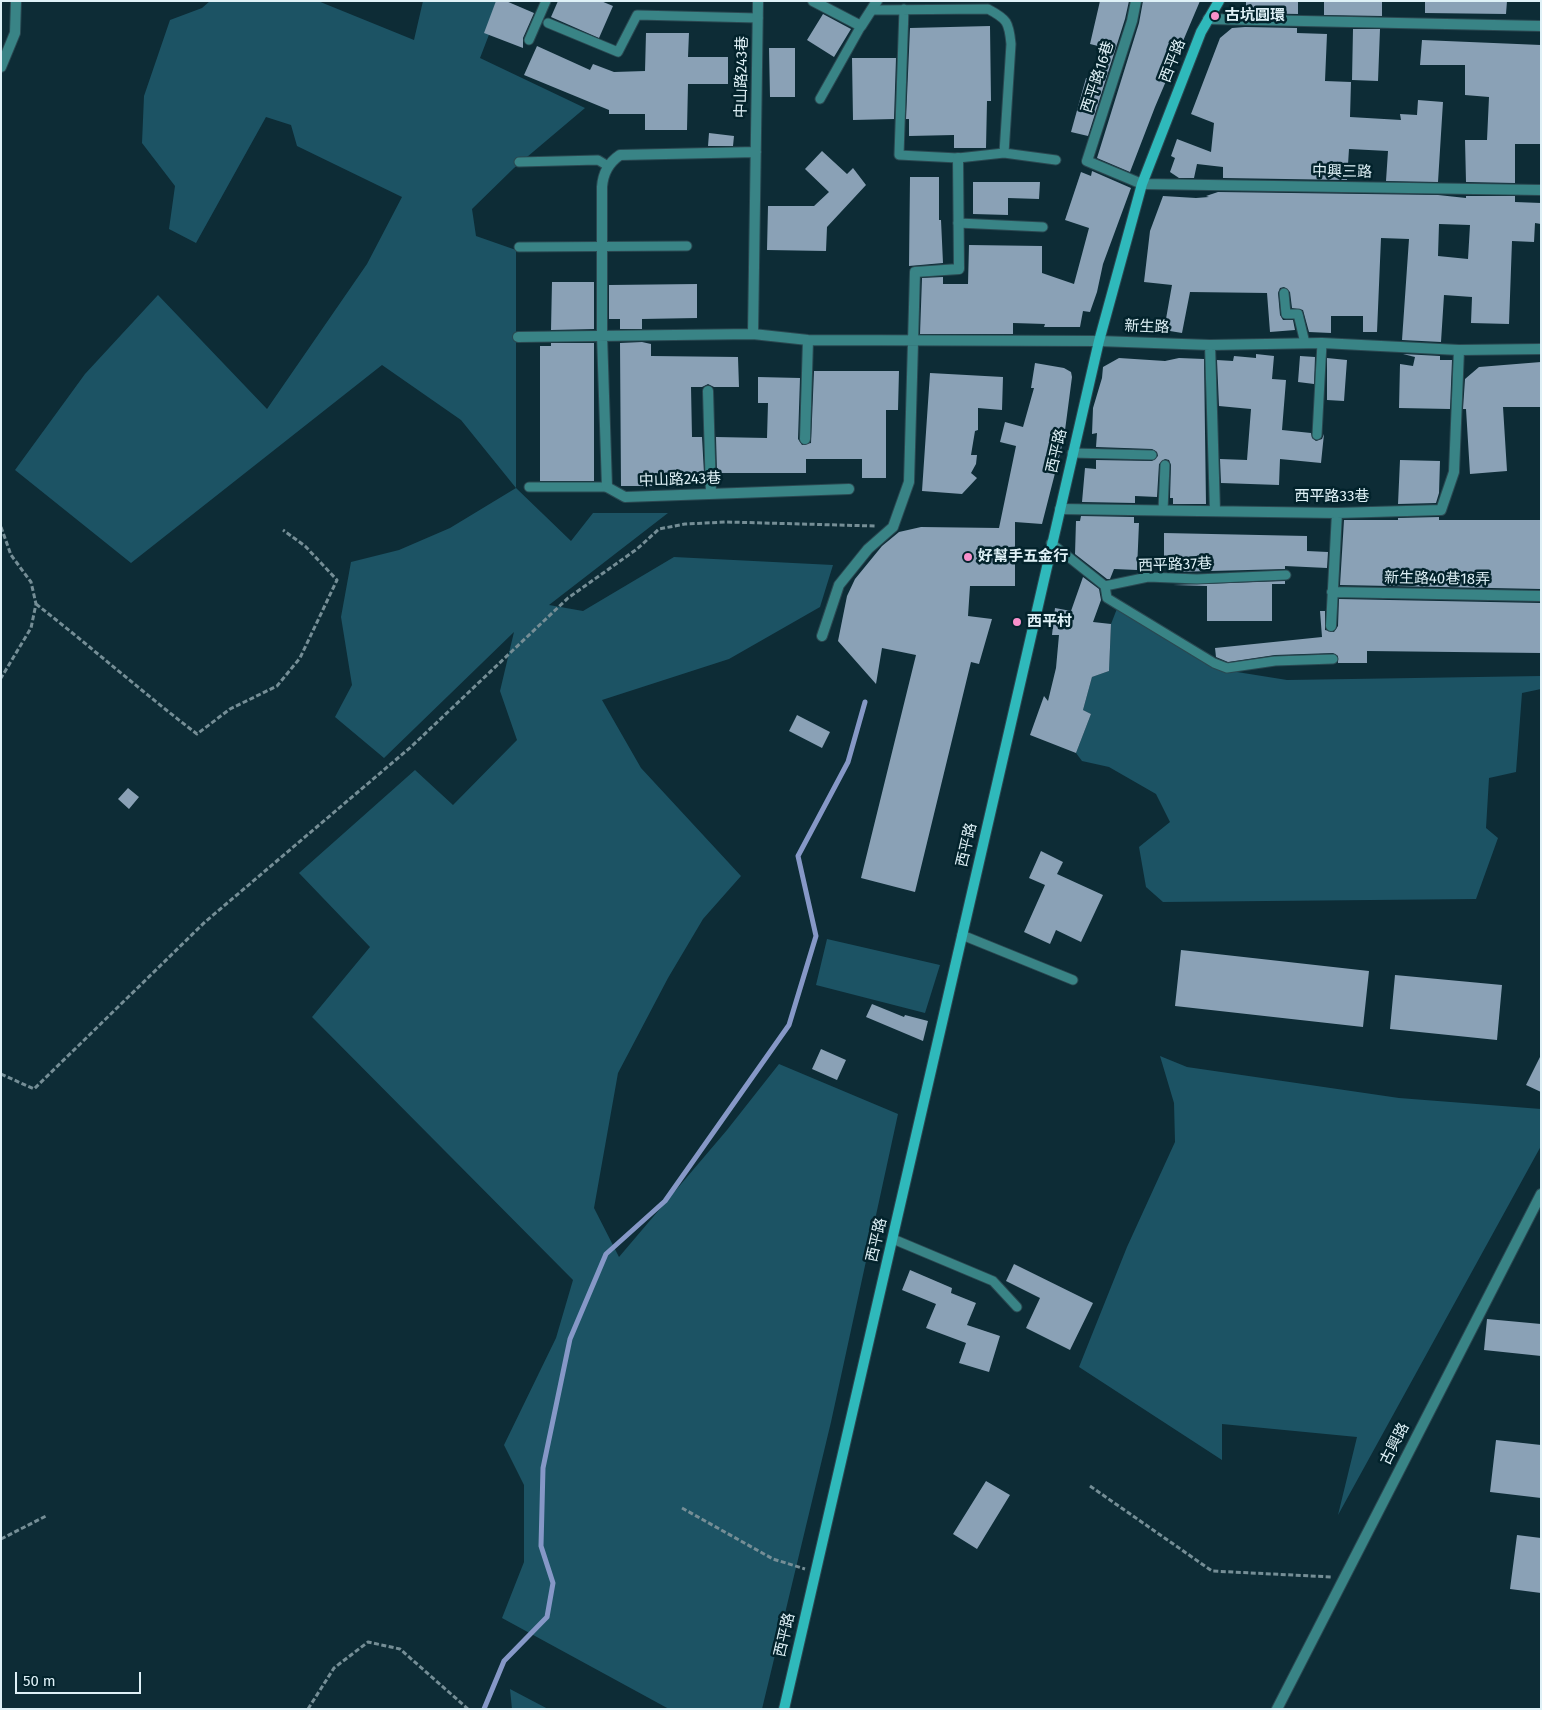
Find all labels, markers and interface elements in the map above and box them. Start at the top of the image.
place label: 古坑圓環 [1225,7,1285,25]
marker: 古坑圓環 [1209,10,1221,22]
street label: 中山路243巷 [732,36,752,118]
street label: 西平路 [1157,37,1189,85]
street label: 西平路16巷 [1078,39,1118,115]
street label: 中興三路 [1312,162,1372,182]
street label: 新生路 [1124,317,1170,337]
street label: 西平路 [1043,427,1071,475]
street label: 中山路243巷 [639,470,721,490]
street label: 西平路33巷 [1295,488,1369,506]
place label: 好幫手五金行 [978,548,1068,566]
marker: 好幫手五金行 [962,551,974,563]
street label: 西平路37巷 [1138,555,1212,575]
street label: 新生路40巷18弄 [1384,569,1490,589]
place label: 西平村 [1027,613,1072,631]
marker: 西平村 [1011,616,1023,628]
street label: 西平路 [953,821,981,869]
street label: 西平路 [863,1216,891,1264]
street label: 古興路 [1377,1420,1413,1468]
street label: 西平路 [771,1611,799,1659]
scale bar [18,1662,144,1694]
text: 50 m [23,1672,56,1690]

